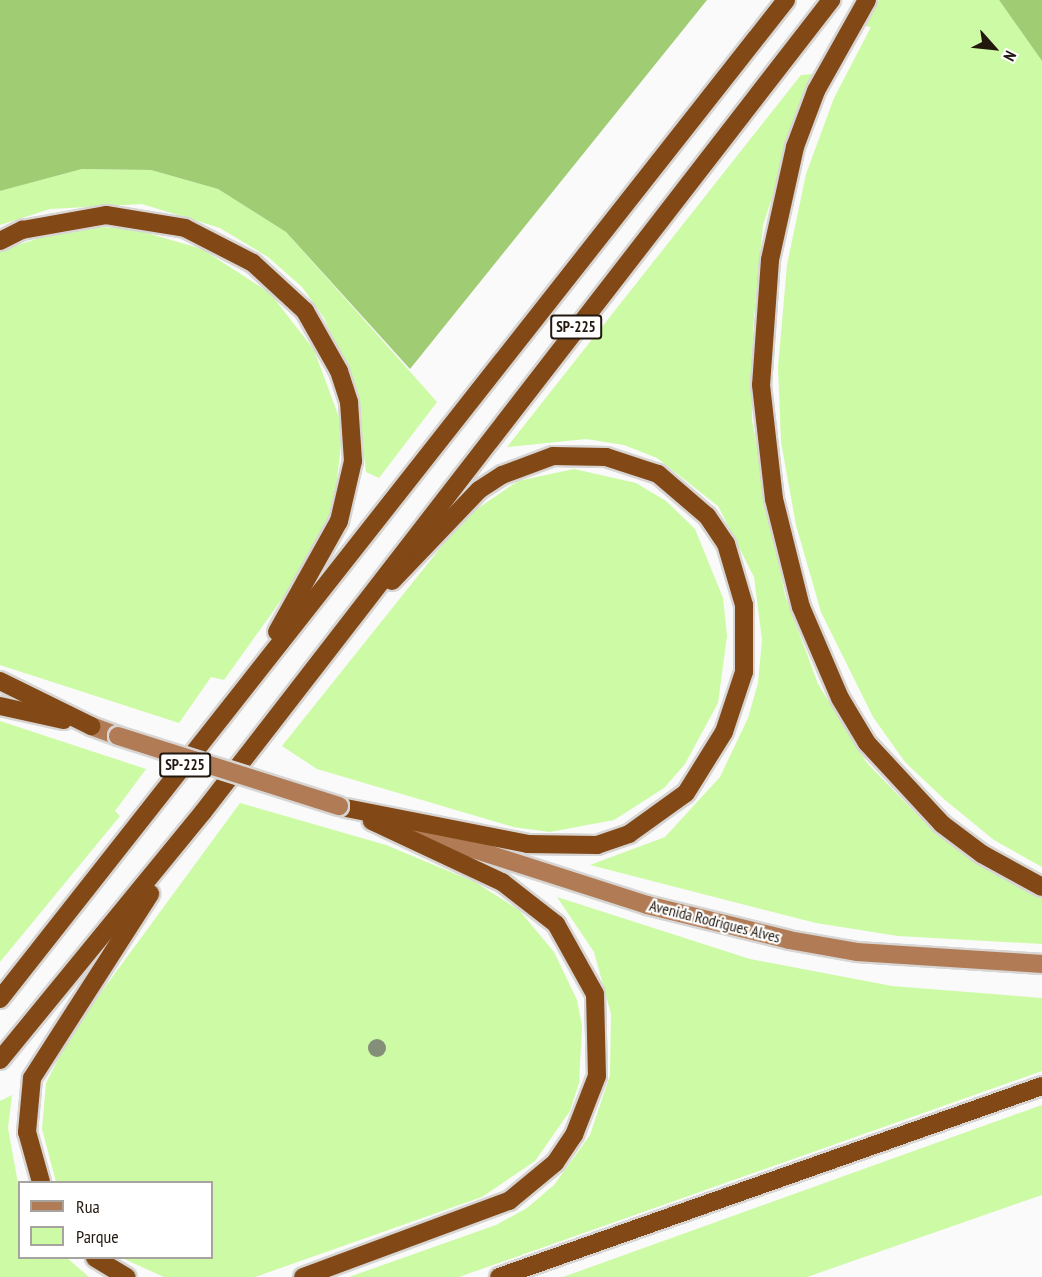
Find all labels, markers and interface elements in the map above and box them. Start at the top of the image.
north arrow [964,18,1024,78]
text: N [999,48,1021,65]
road number: SP-225 [549,315,603,339]
road number: SP-225 [158,753,212,777]
street label: Avenida Rodrigues Alves [647,895,783,947]
legend [18,1181,213,1259]
text: Rua [76,1195,100,1218]
text: Parque [76,1225,119,1248]

